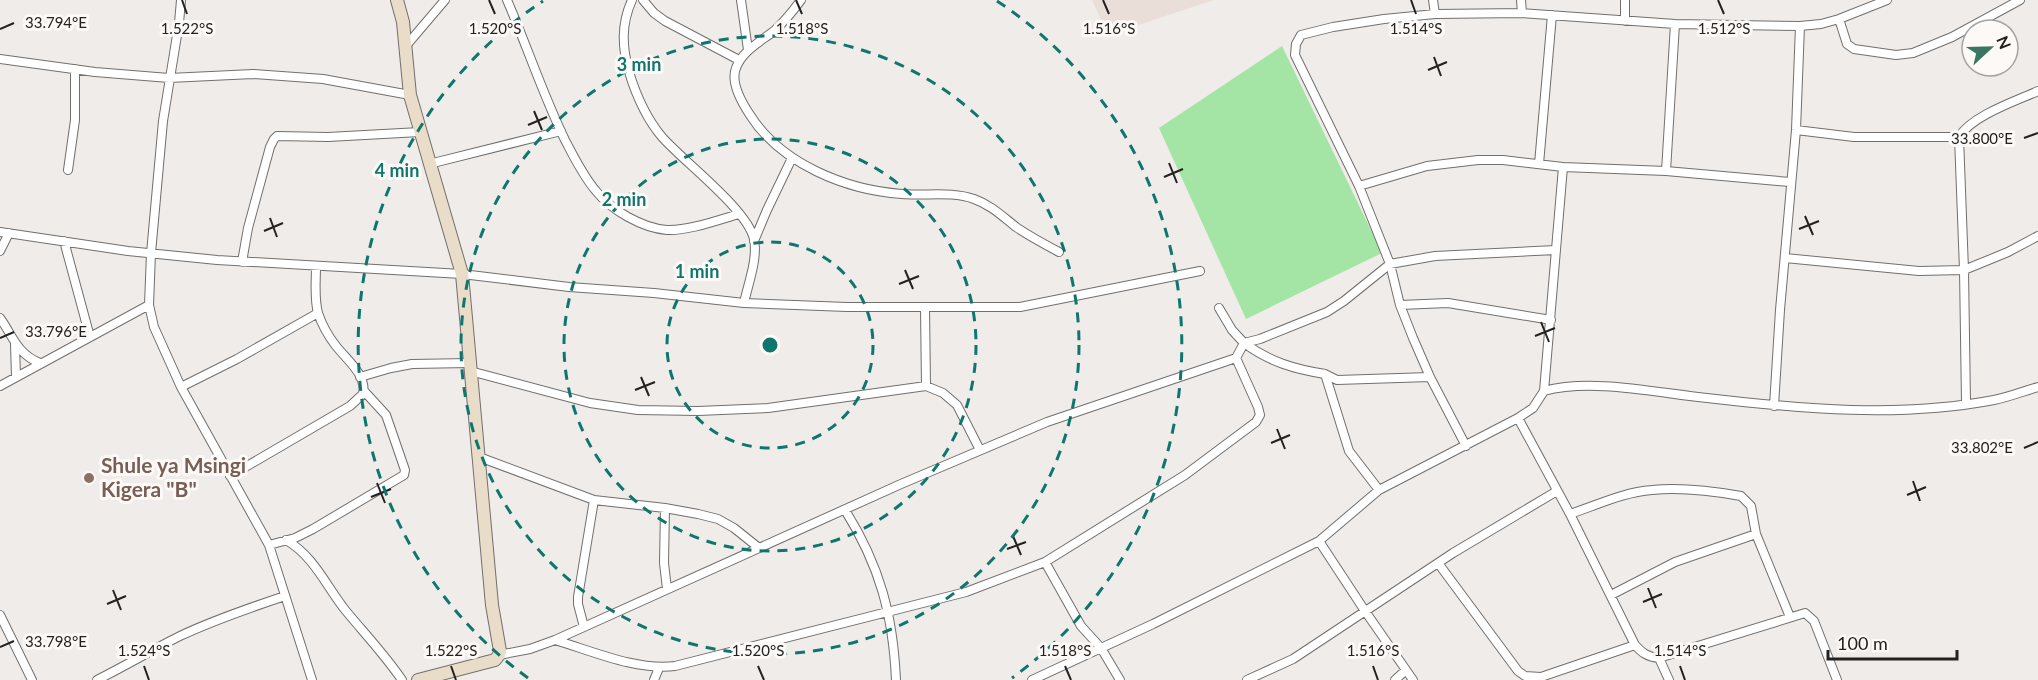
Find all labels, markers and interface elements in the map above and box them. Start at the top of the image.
text: 33.794°E [25,13,87,31]
north arrow [1960,18,2020,78]
text: 1.522°S [161,19,213,37]
text: 1.520°S [469,19,521,37]
text: 1.518°S [776,19,828,37]
text: 1.516°S [1083,19,1135,37]
text: 1.514°S [1390,19,1442,37]
text: 1.512°S [1698,19,1750,37]
text: N [1993,33,2015,51]
text: 3 min [617,53,661,75]
text: 33.800°E [1951,129,2013,147]
text: 4 min [375,159,419,181]
text: 2 min [602,188,646,210]
text: 1 min [675,260,719,282]
text: 33.796°E [25,322,87,340]
centre of rings [760,335,780,355]
text: 33.802°E [1951,438,2013,456]
place label: Shule ya Msingi Kigera "B" [101,452,246,501]
marker: Shule ya Msingi Kigera "B" [82,471,96,485]
scale bar [1828,623,1957,661]
text: 33.798°E [25,632,87,650]
text: 100 m [1837,632,1888,654]
text: 1.524°S [118,641,170,659]
text: 1.522°S [425,641,477,659]
text: 1.520°S [732,641,784,659]
text: 1.518°S [1039,641,1091,659]
text: 1.516°S [1347,641,1399,659]
text: 1.514°S [1654,641,1706,659]

